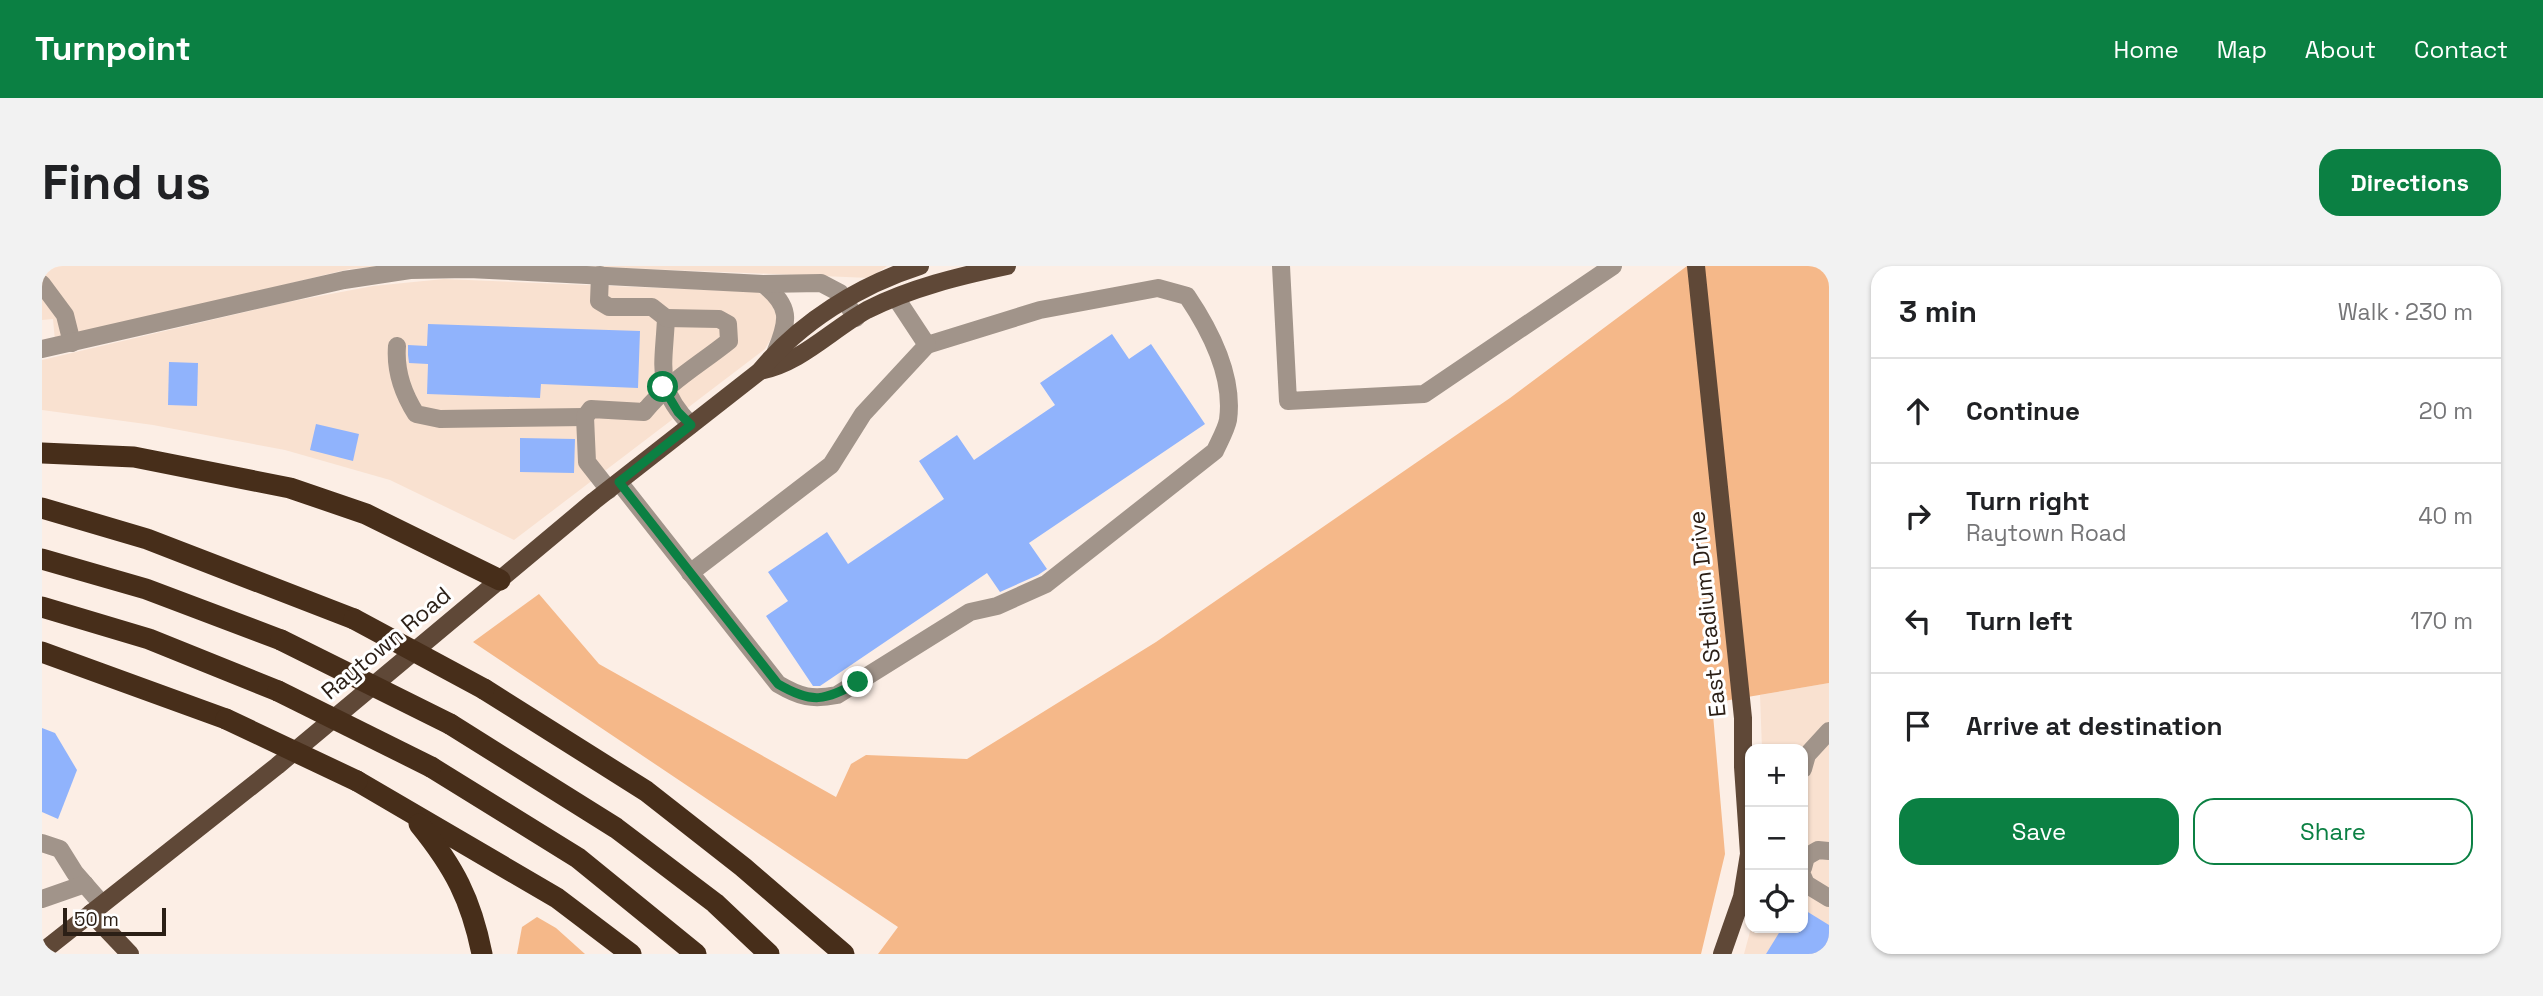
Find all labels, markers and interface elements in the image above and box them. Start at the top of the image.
text: Turnpoint [35,28,191,70]
text: Home [2113,34,2179,65]
text: Map [2217,34,2267,65]
text: About [2305,34,2376,65]
text: Contact [2414,34,2508,65]
button: Directions [2319,149,2501,216]
text: Find us [42,151,211,213]
text: 3 min [1899,292,1977,331]
text: Walk · 230 m [2338,297,2473,327]
route start [647,371,678,402]
icon: ahead [1899,392,1937,430]
text: Continue [1966,394,2080,428]
text: 20 m [2419,396,2473,426]
text: Turn right [1966,484,2090,518]
icon: right [1899,497,1937,535]
text: 40 m [2418,501,2473,531]
street label: East Stadium Drive [1681,509,1733,719]
text: Raytown Road [1966,518,2127,548]
street label: Raytown Road [315,580,457,706]
icon: left [1899,602,1937,640]
text: Turn left [1966,604,2073,638]
text: 170 m [2410,606,2473,636]
route end [842,666,873,697]
icon: arrive [1899,707,1937,745]
text: Arrive at destination [1966,709,2223,743]
map controls [1745,744,1808,933]
button: + [1745,744,1808,807]
button: Save [1899,798,2179,865]
button: Share [2193,798,2473,865]
button: − [1745,807,1808,870]
button: locate [1745,870,1808,933]
scale bar [63,905,166,937]
text: 50 m [74,907,119,932]

